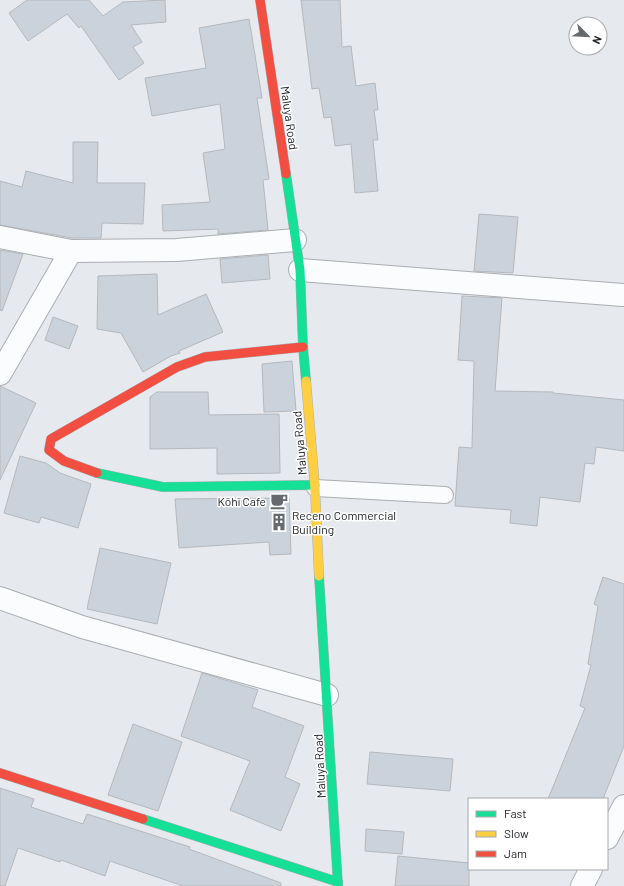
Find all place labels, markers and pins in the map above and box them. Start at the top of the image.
cafe icon: Kōhī Cafe [269,491,289,511]
place label: Kōhī Cafe [218,494,266,508]
place label: Receno Commercial Building [292,508,396,536]
building icon: Receno Commercial Building [269,512,289,532]

